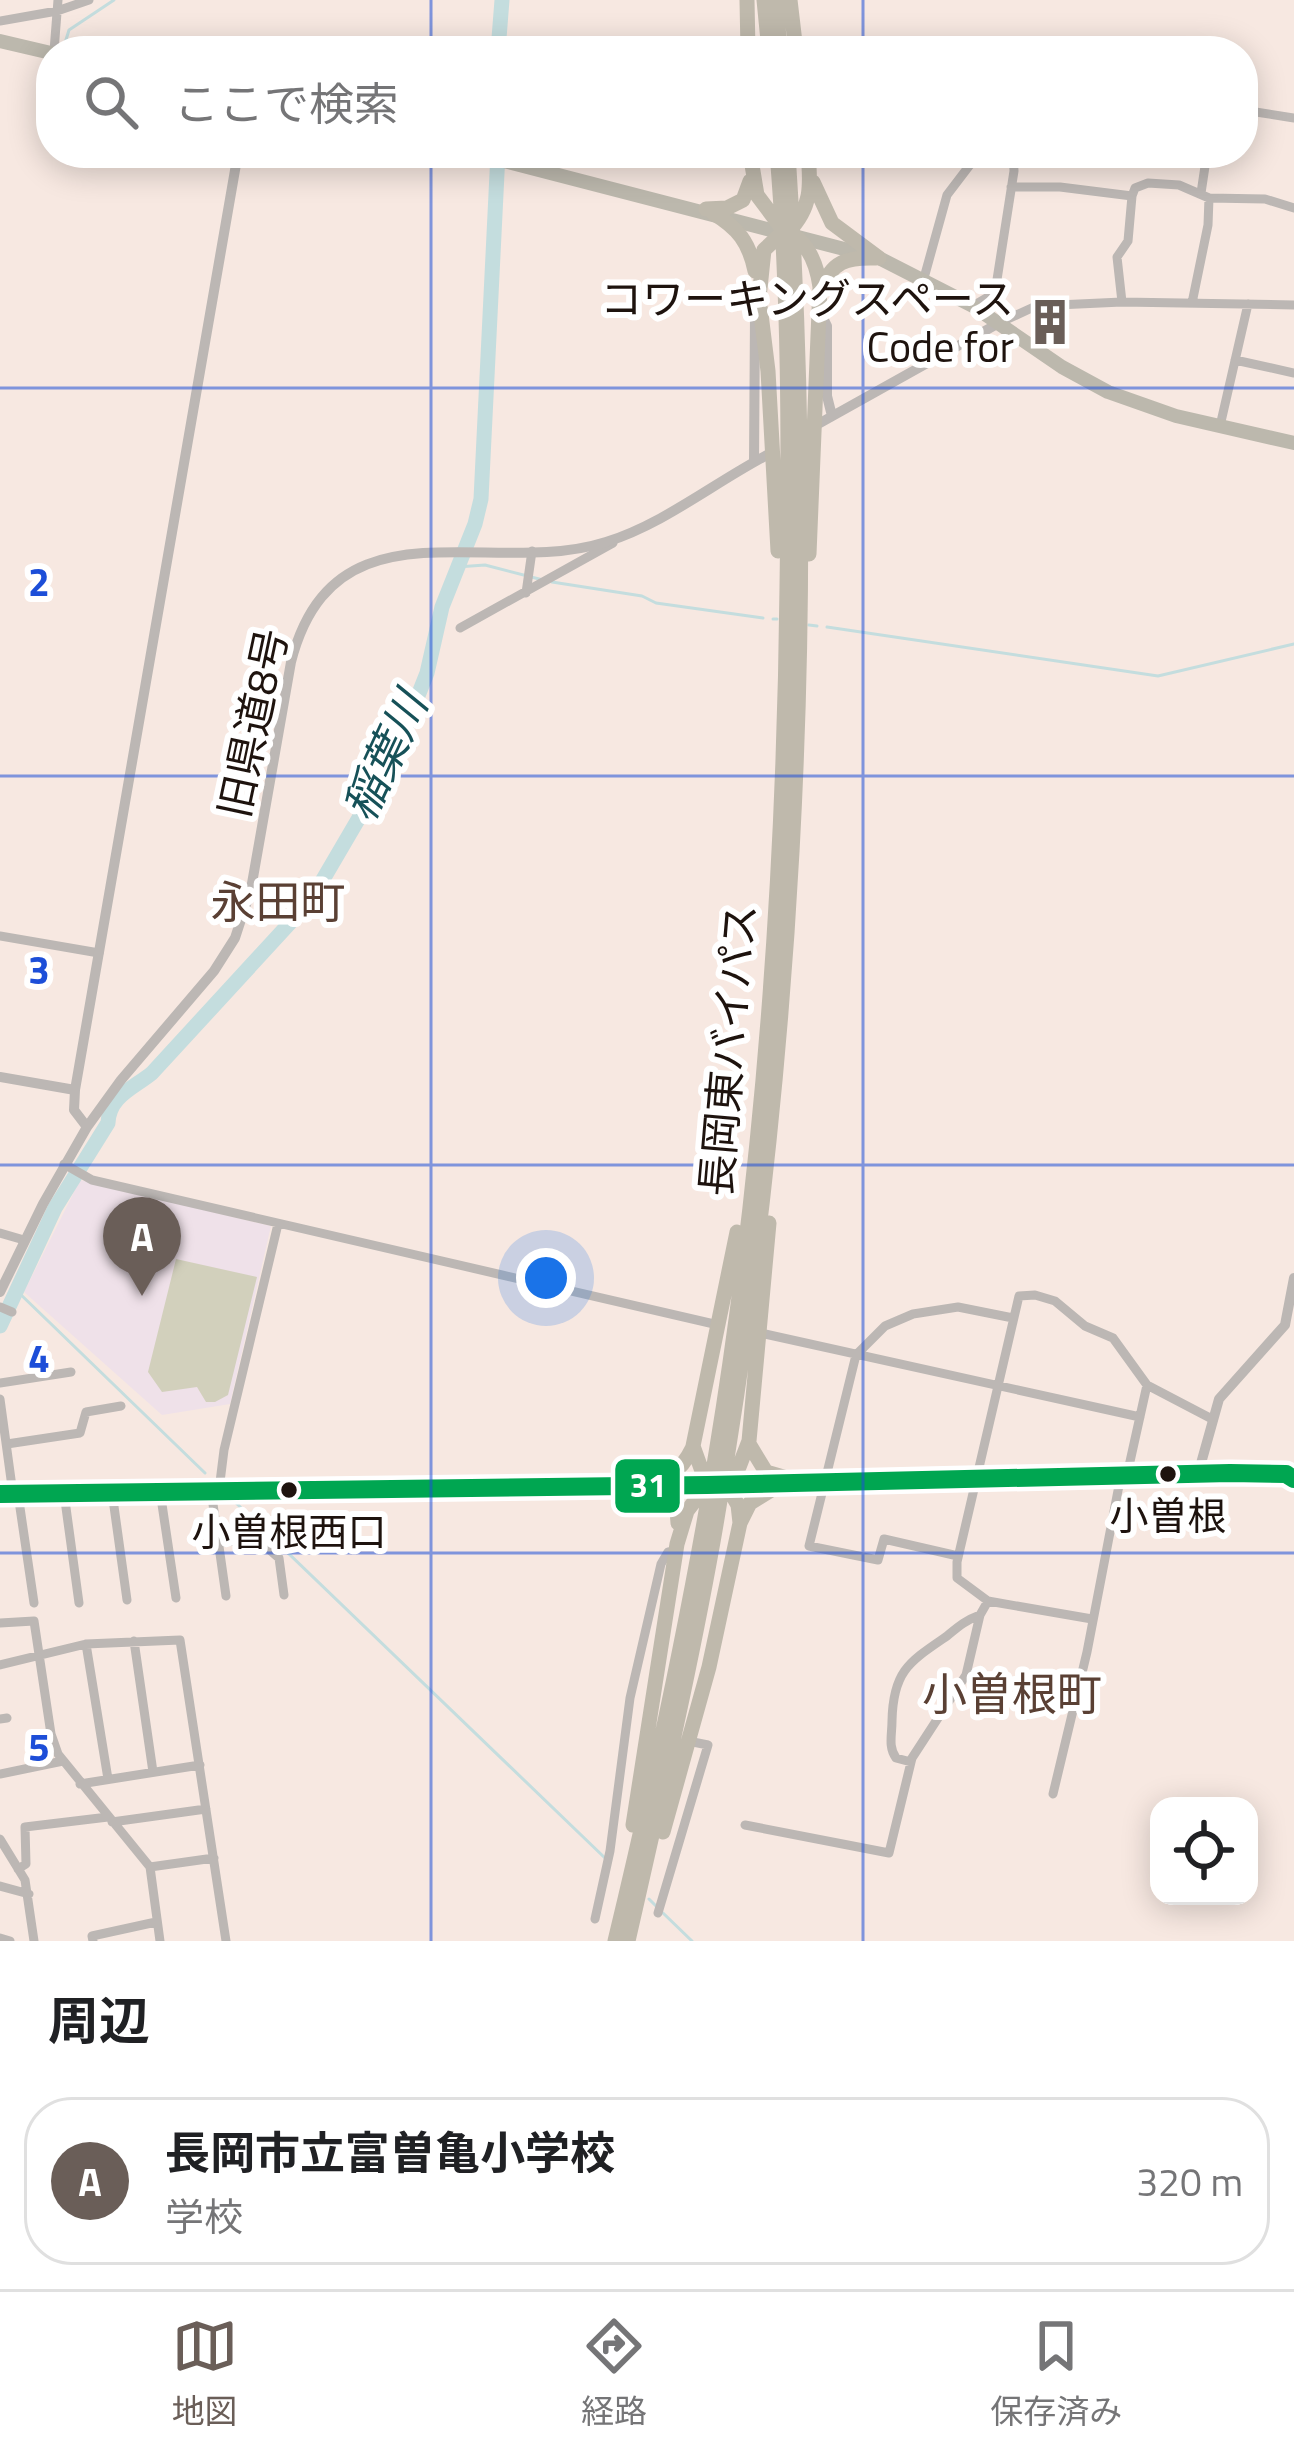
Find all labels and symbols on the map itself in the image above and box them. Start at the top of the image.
place label: コワーキングスペース Code for [600,266,1014,378]
building icon: コワーキングスペース Code for [1025,297,1075,347]
text: 2 [28,552,50,611]
street label: 旧県道8号 [201,623,303,823]
water label: 稲葉川 [325,677,445,832]
district label: 永田町 [210,867,346,935]
street label: 長岡東バイパス [682,901,772,1199]
text: 3 [28,940,50,999]
pin: A [103,1197,181,1296]
your location [516,1248,576,1308]
text: 4 [28,1328,50,1387]
line badge: 31 [613,1457,682,1515]
text: 31 [630,1460,666,1510]
marker: 小曽根 [1157,1463,1179,1485]
marker: 小曽根西口 [278,1479,300,1501]
place label: 小曽根 [1109,1486,1227,1545]
place label: 小曽根西口 [191,1502,387,1561]
district label: 小曽根町 [922,1659,1102,1727]
text: 5 [28,1717,50,1776]

